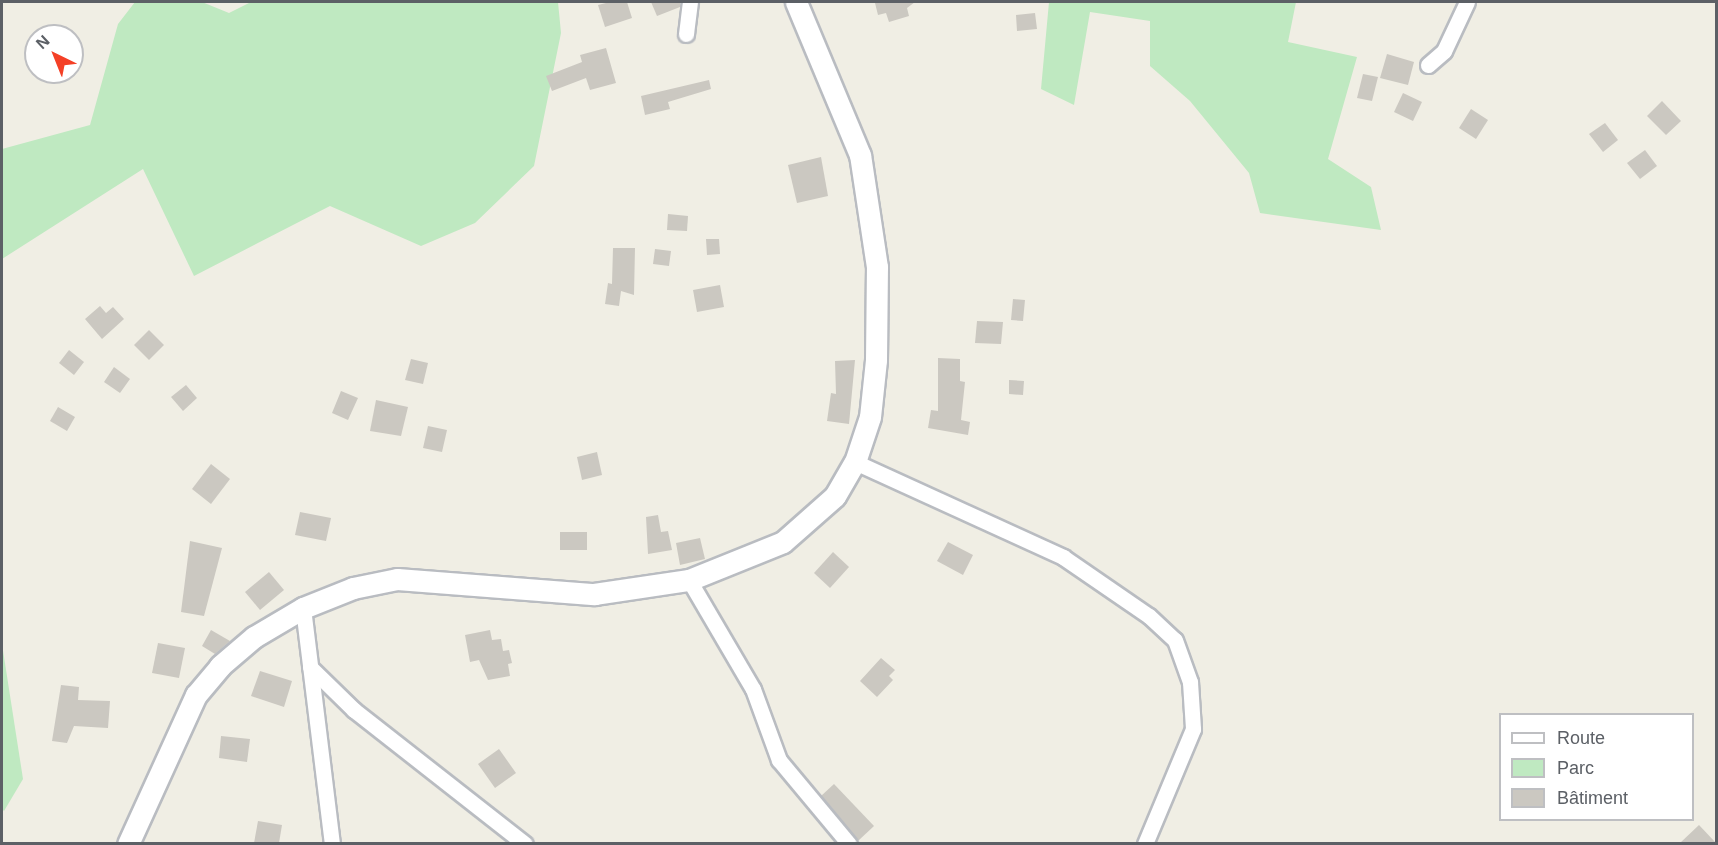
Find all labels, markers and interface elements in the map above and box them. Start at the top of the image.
north arrow [24,24,84,84]
text: N [33,32,53,52]
legend [1499,713,1694,821]
text: Route [1557,728,1605,748]
text: Parc [1557,758,1594,778]
text: Bâtiment [1557,788,1628,808]

